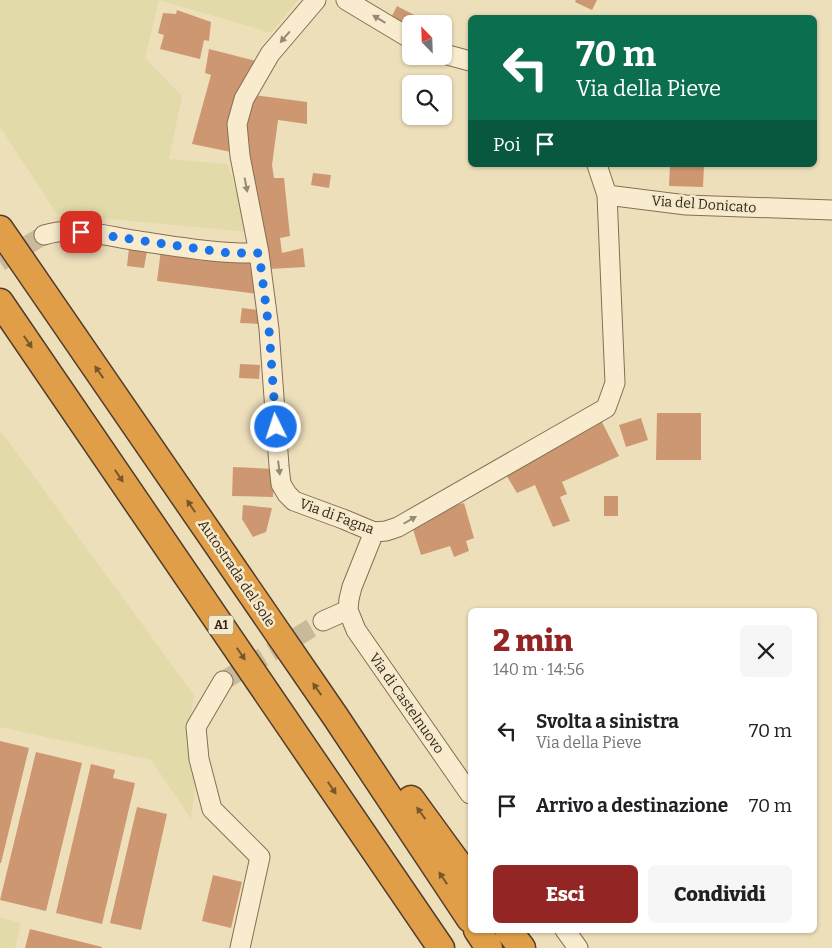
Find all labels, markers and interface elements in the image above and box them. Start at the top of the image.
one-way arrow [372,15,385,24]
north arrow [402,15,452,65]
map controls [402,15,452,125]
one-way arrow [279,30,290,43]
text: 70 m [576,33,656,75]
icon: left [493,35,558,100]
button: search [402,75,452,125]
text: Via della Pieve [576,75,721,102]
icon: arrive [531,130,559,158]
text: Poi [493,133,521,156]
one-way arrow [243,178,251,194]
street label: Via del Donicato [651,192,757,217]
pin [60,211,102,253]
icon: arrive [67,218,95,246]
one-way arrow [23,335,33,349]
one-way arrow [94,365,104,379]
position arrow [249,400,301,452]
one-way arrow [275,460,283,476]
one-way arrow [115,469,124,483]
street label: Via di Fagna [297,495,377,538]
one-way arrow [186,499,196,513]
one-way arrow [404,515,417,524]
street label: Autostrada del Sole [194,516,279,630]
road number: A1 [208,616,234,634]
text: 2 min [493,623,573,659]
button: close [740,625,792,677]
one-way arrow [236,647,245,661]
street label: Via di Castelnuovo [366,650,448,757]
text: 140 m · 14:56 [493,660,585,679]
one-way arrow [312,682,322,696]
text: Svolta a sinistra [536,710,679,733]
icon: left [493,717,521,745]
text: 70 m [749,719,792,742]
text: Via della Pieve [536,733,642,752]
one-way arrow [327,781,337,795]
icon: arrive [493,792,521,820]
text: Arrivo a destinazione [536,794,728,817]
text: 70 m [749,794,792,817]
one-way arrow [416,806,426,820]
button: Esci [493,865,638,923]
button: Condividi [648,865,792,923]
one-way arrow [438,872,448,885]

